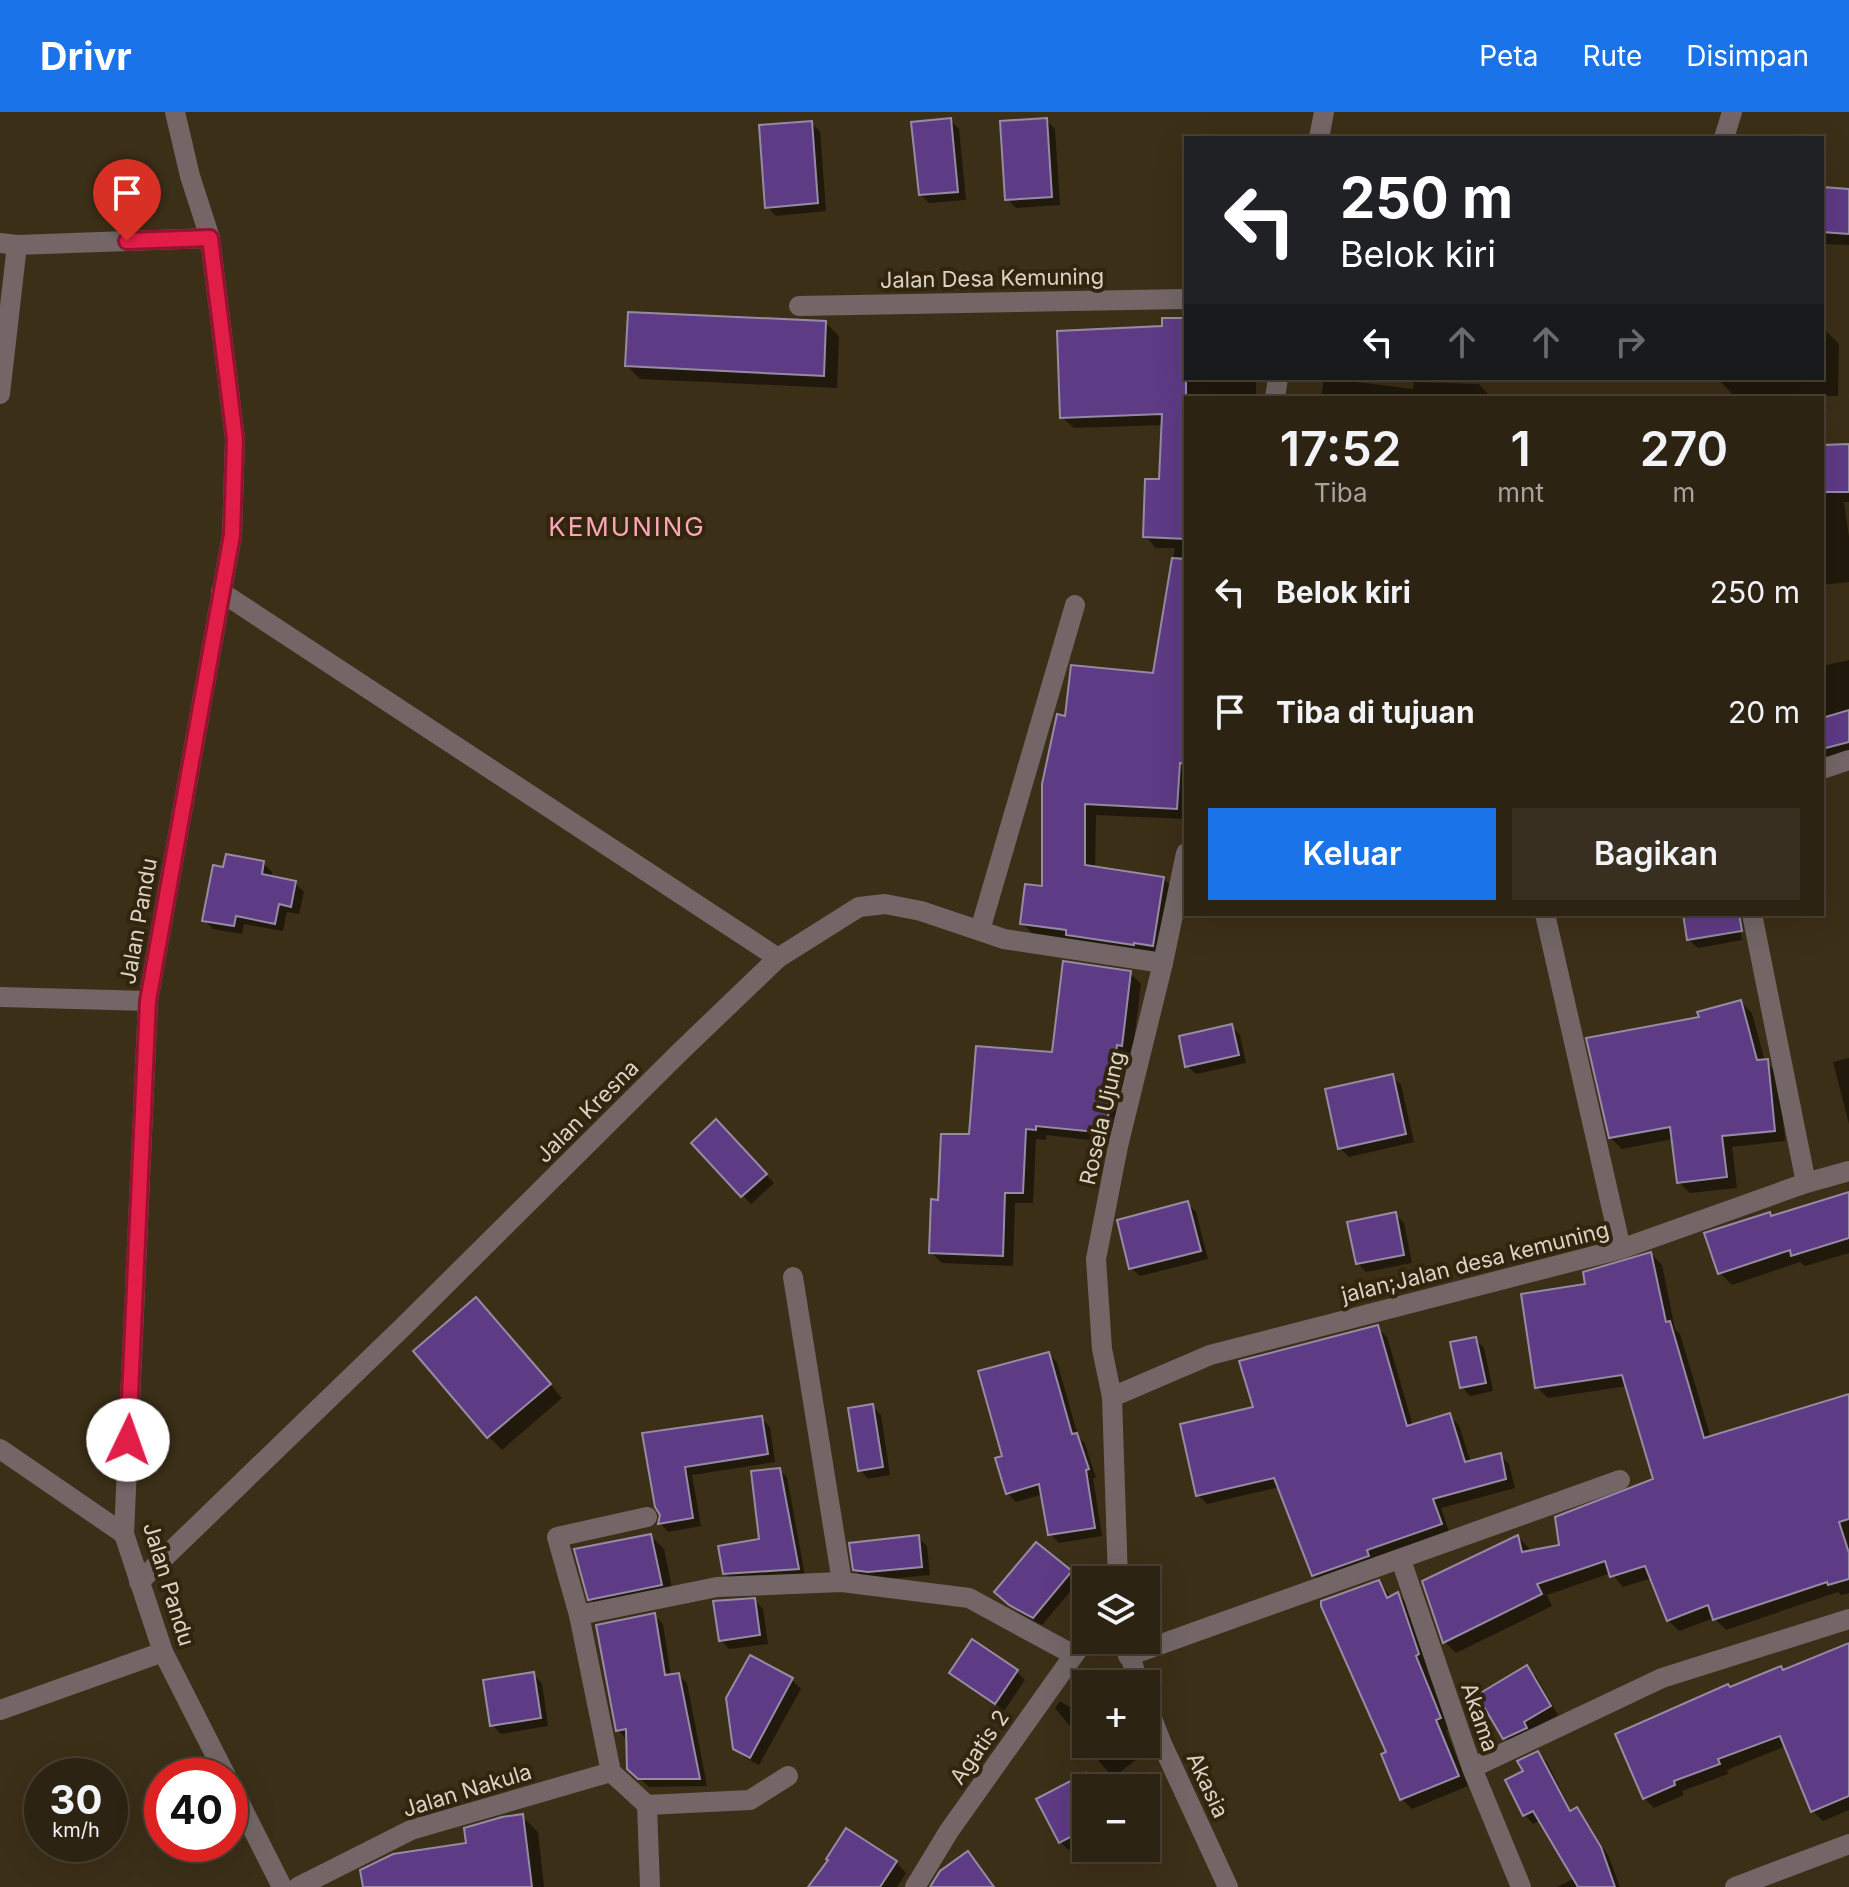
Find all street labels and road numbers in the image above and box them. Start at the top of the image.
street label: Jalan Desa Kemuning [880,263,1104,293]
street label: Jalan Pandu [114,856,162,986]
street label: Rosela Ujung [1074,1049,1130,1187]
street label: Jalan Kresna [530,1054,644,1168]
street label: jalan;Jalan desa kemuning [1338,1216,1611,1308]
street label: Jalan Pandu [138,1519,200,1649]
street label: Akama [1456,1679,1504,1755]
street label: Agatis 2 [944,1705,1014,1789]
street label: Akasia [1182,1748,1234,1822]
street label: Jalan Nakula [399,1758,535,1822]

